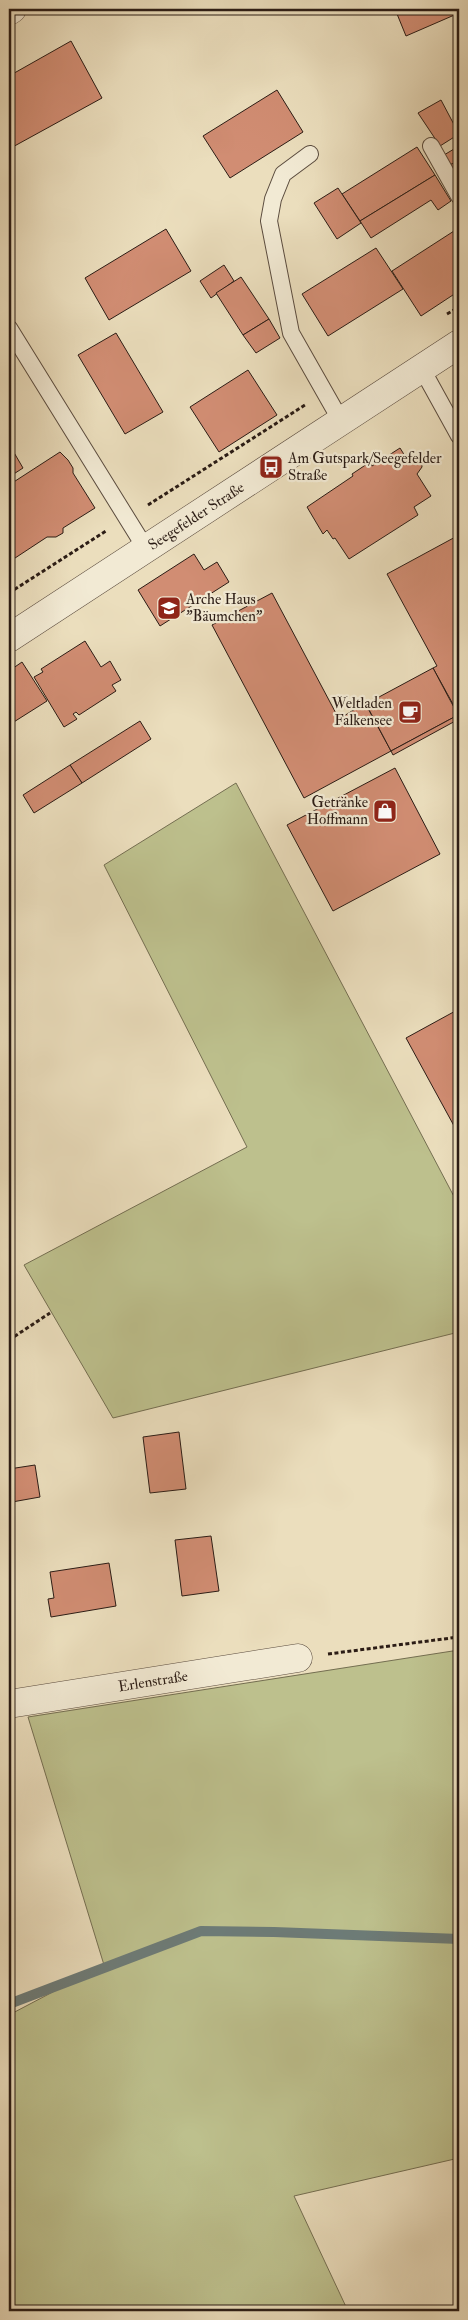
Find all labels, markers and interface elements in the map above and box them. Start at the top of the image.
place label: Am Gutspark/Seegefelder Straße [287,449,442,485]
bus stop icon: Am Gutspark/Seegefelder Straße [258,454,284,480]
street label: Seegefelder Straße [145,478,248,555]
place label: Arche Haus "Bäumchen" [185,590,263,626]
school or university icon: Arche Haus "Bäumchen" [156,595,182,621]
place label: Weltladen Falkensee [331,694,392,730]
cafe icon: Weltladen Falkensee [397,699,423,725]
place label: Getränke Hoffmann [307,793,368,829]
shop icon: Getränke Hoffmann [372,798,398,824]
street label: Erlenstraße [117,1667,189,1696]

